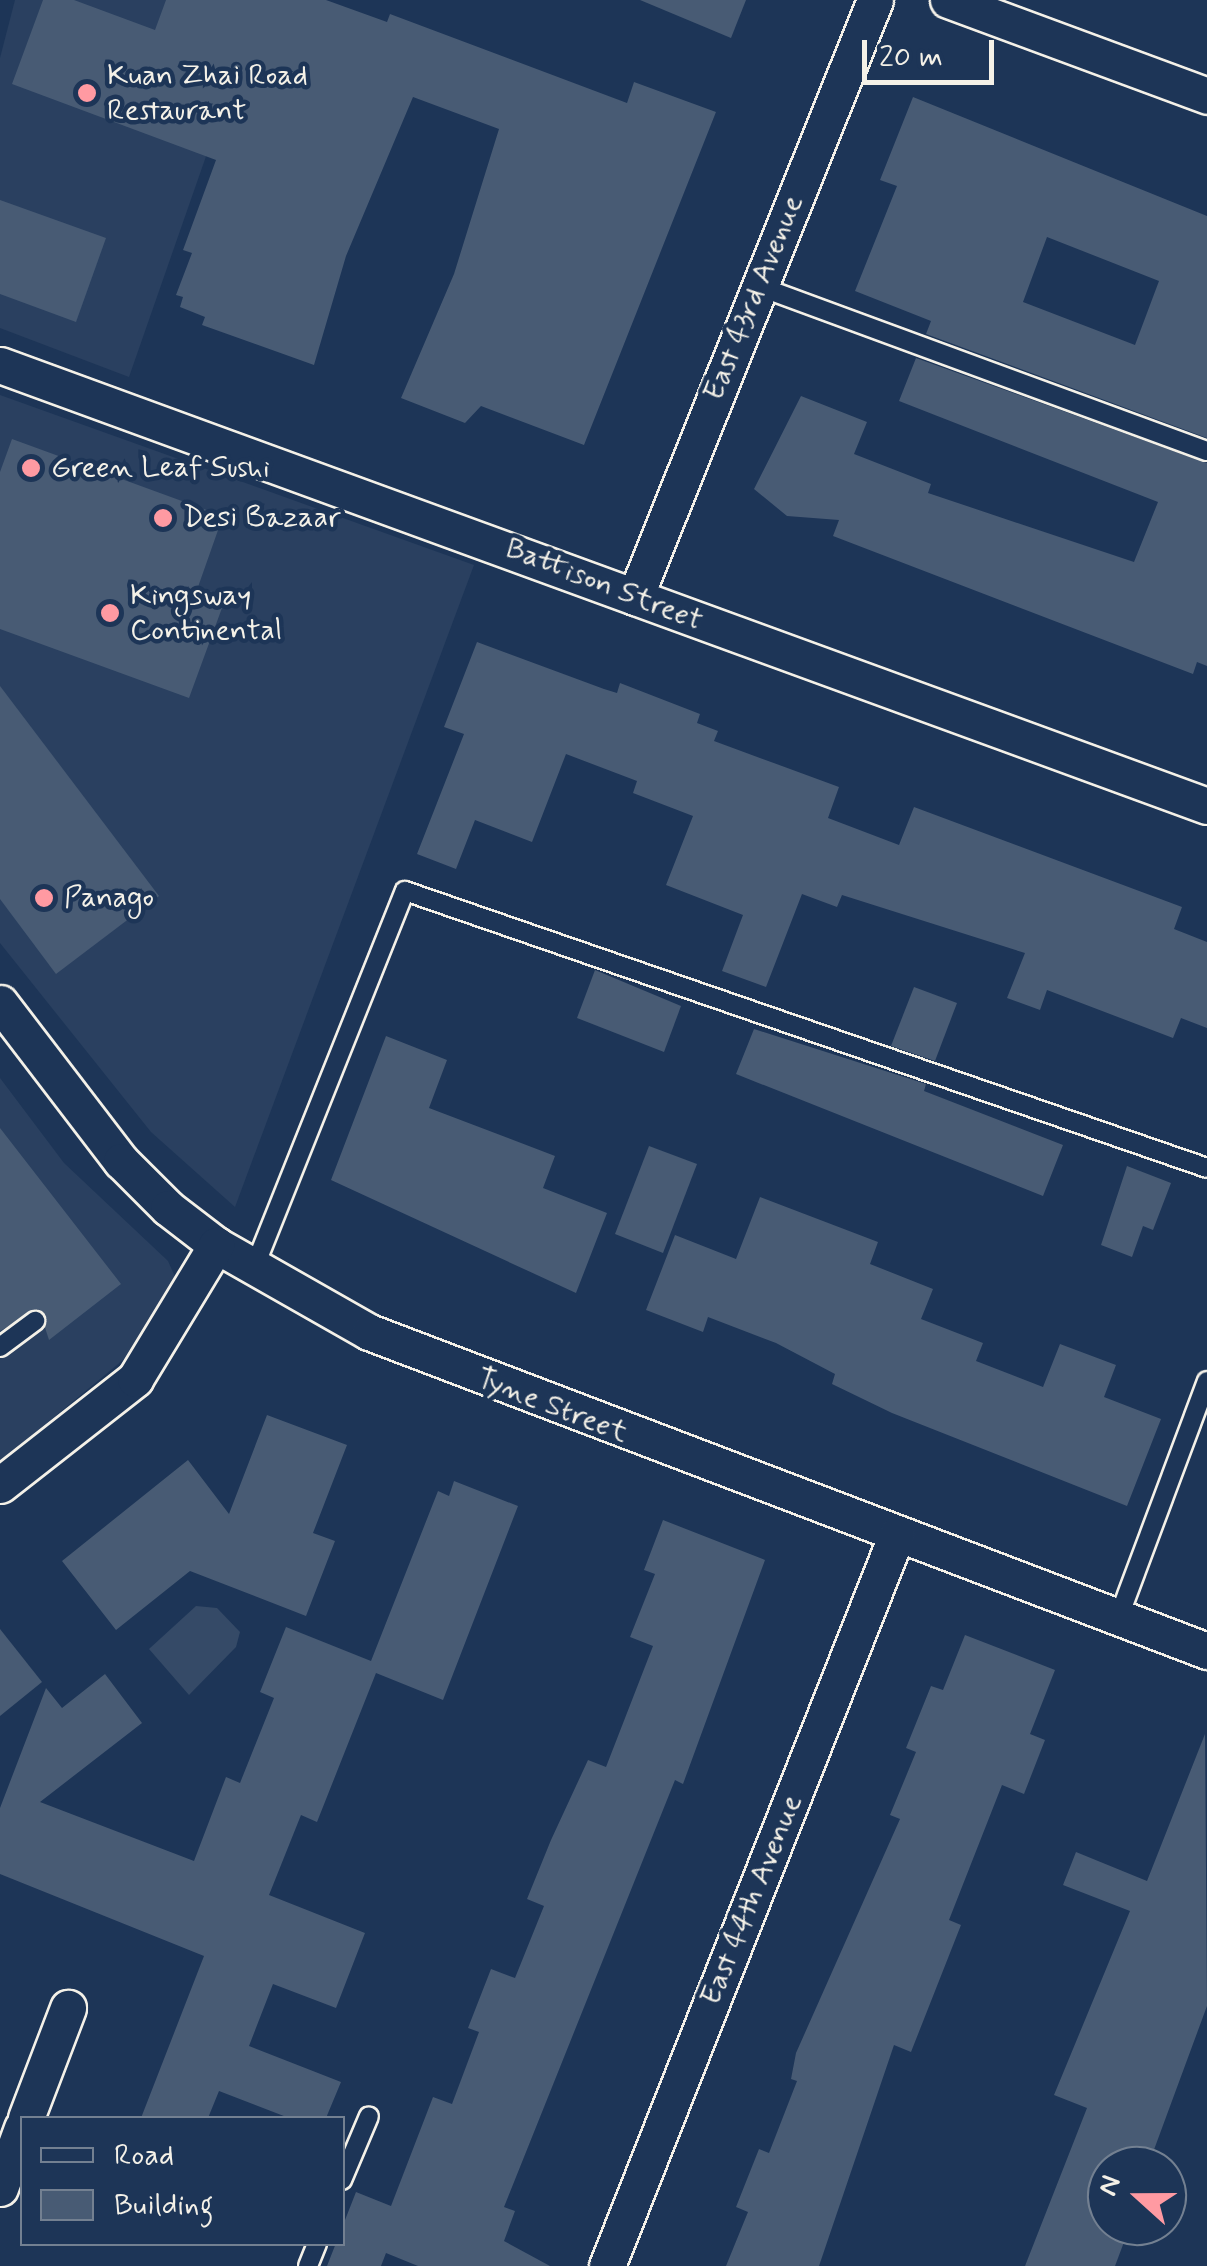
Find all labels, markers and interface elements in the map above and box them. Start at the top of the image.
scale bar [867,20,1000,82]
text: 20 m [879,38,943,77]
place label: Kuan Zhai Road Restaurant [107,58,310,128]
marker: Kuan Zhai Road Restaurant [76,82,98,104]
street label: East 43rd Avenue [696,189,812,407]
place label: Green Leaf Sushi [51,450,272,486]
marker: Green Leaf Sushi [20,457,42,479]
place label: Desi Bazaar [183,500,343,536]
marker: Desi Bazaar [152,507,174,529]
street label: Battison Street [501,531,707,639]
place label: Kingsway Continental [130,578,282,648]
marker: Kingsway Continental [99,602,121,624]
place label: Panago [64,880,154,916]
marker: Panago [33,887,55,909]
street label: Tyne Street [471,1361,633,1451]
street label: East 44th Avenue [693,1789,811,2011]
legend [20,2116,345,2246]
text: Road [114,2136,174,2175]
north arrow [1087,2146,1187,2246]
text: N [1090,2170,1131,2201]
text: Building [114,2186,213,2225]

